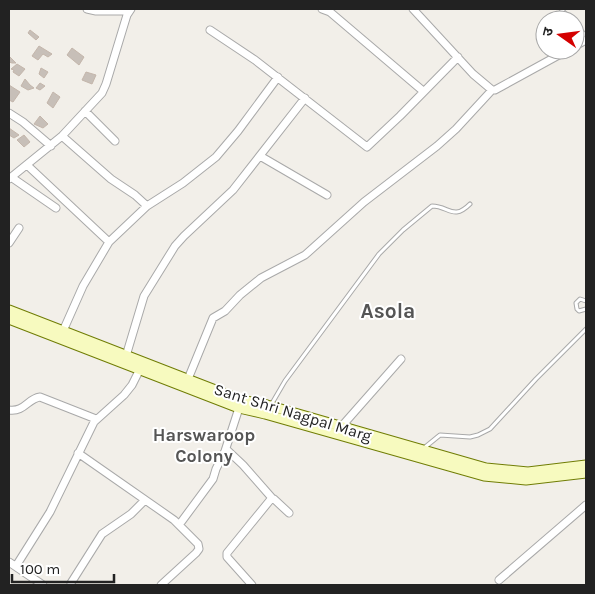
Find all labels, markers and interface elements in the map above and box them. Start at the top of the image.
north arrow [535,10,585,60]
text: उ [539,25,557,38]
district label: Asola [361,299,415,323]
street label: Sant Shri Nagpal Marg [212,379,374,446]
district label: Harswaroop Colony [153,424,255,467]
scale bar [12,552,115,584]
text: 100 m [20,560,60,578]

